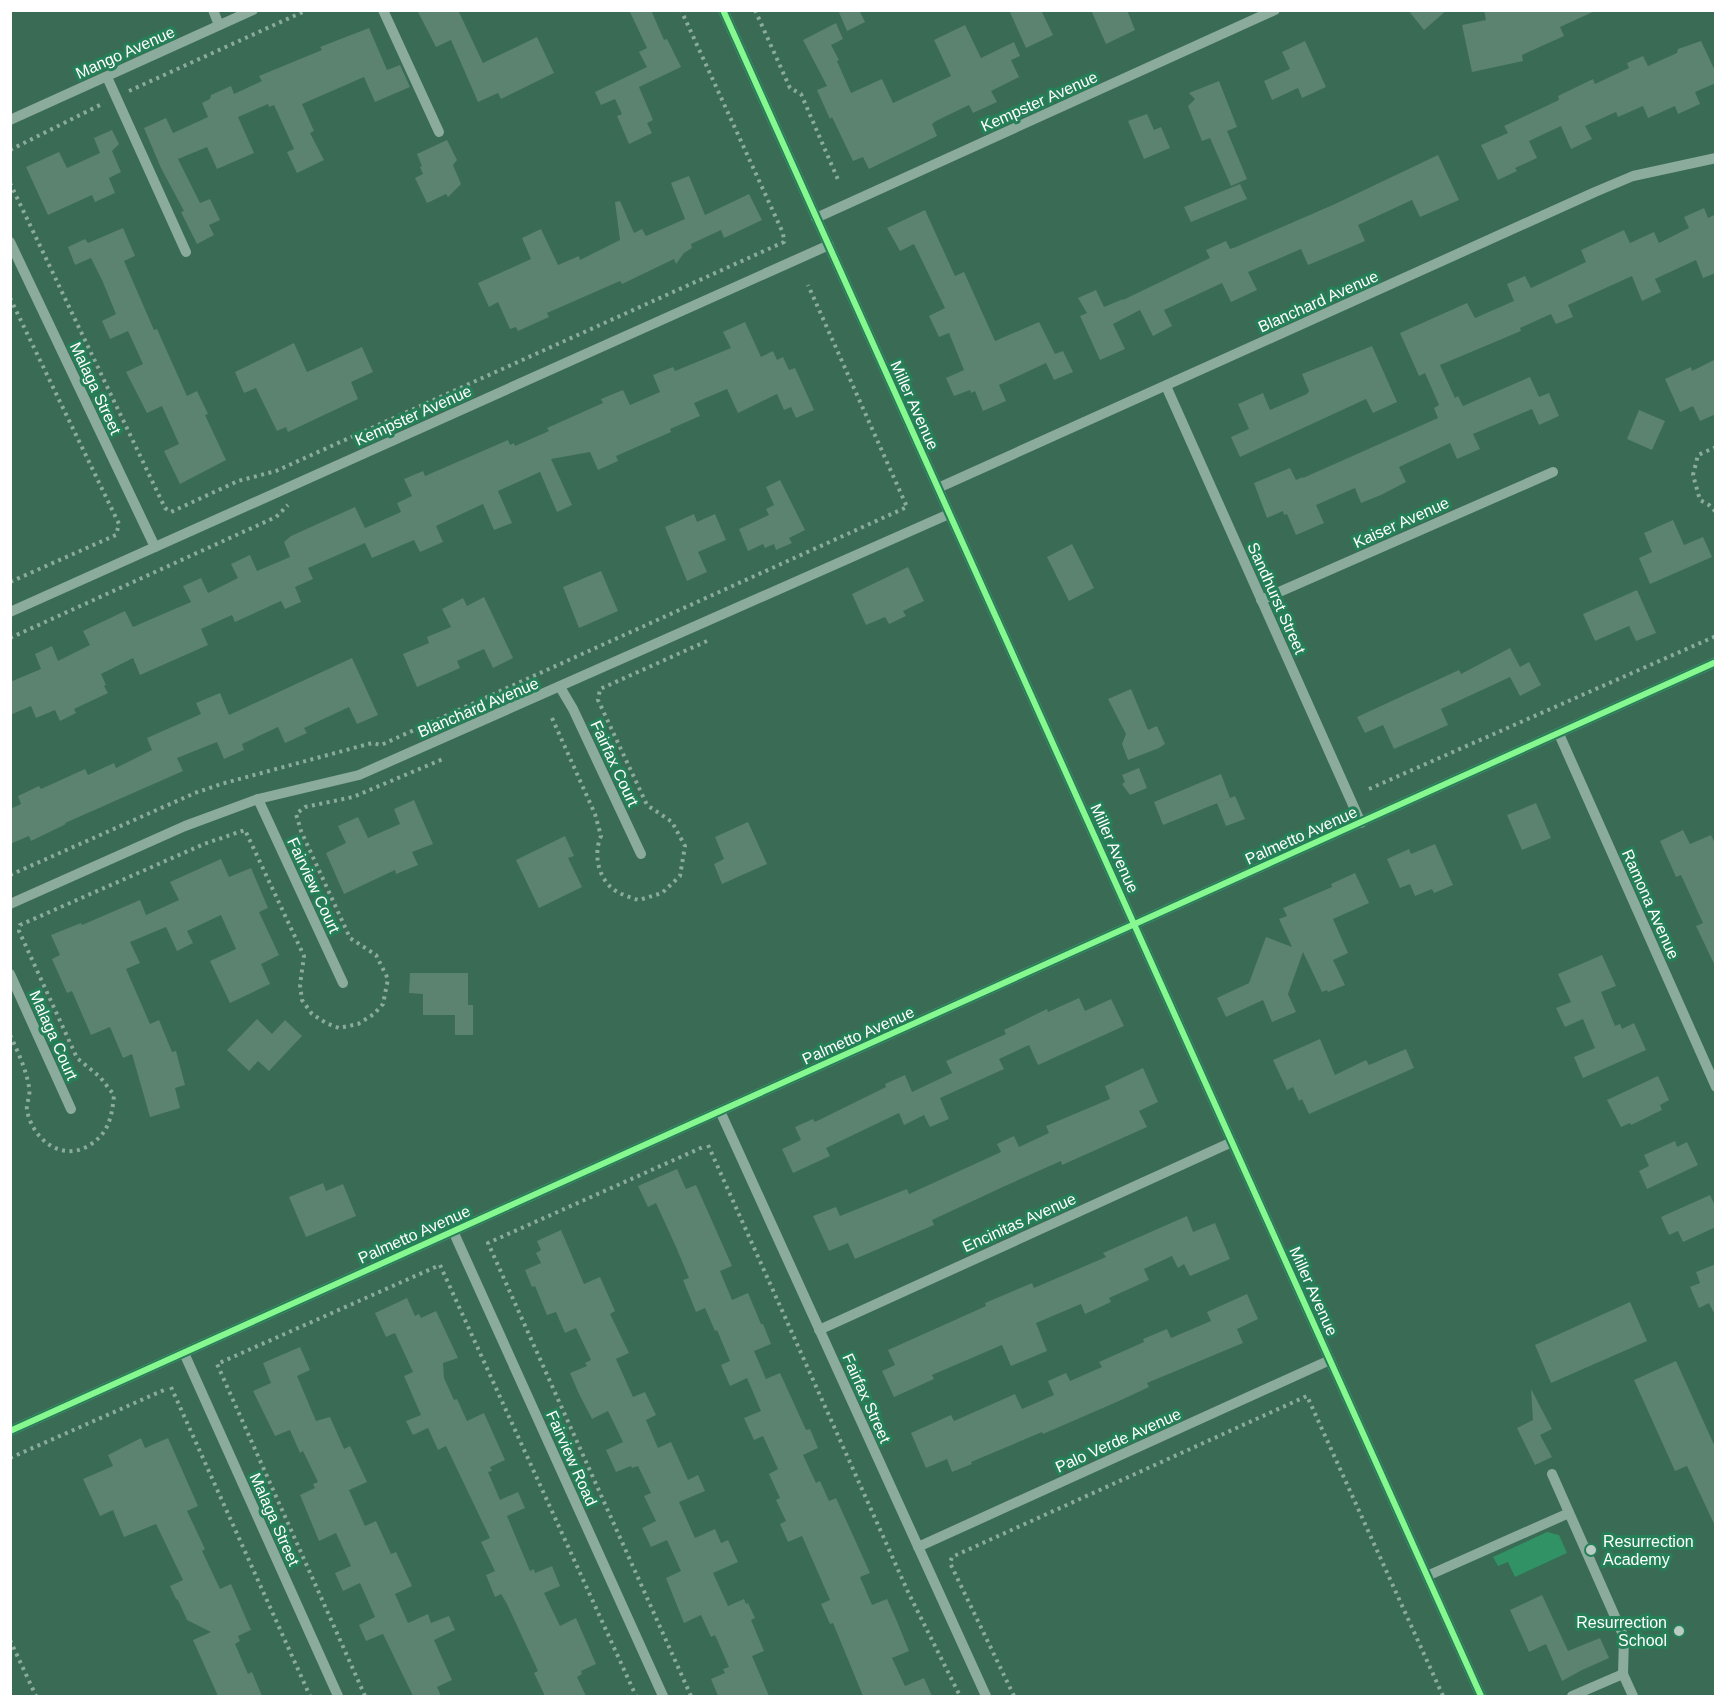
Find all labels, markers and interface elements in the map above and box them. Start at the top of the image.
street label: Mango Avenue [73,23,177,82]
street label: Kempster Avenue [978,68,1100,135]
street label: Blanchard Avenue [1256,267,1381,336]
street label: Malaga Street [67,339,125,437]
street label: Miller Avenue [887,358,942,452]
street label: Kempster Avenue [352,382,474,449]
street label: Kaiser Avenue [1351,494,1452,551]
street label: Sandhurst Street [1244,540,1309,657]
street label: Blanchard Avenue [415,674,541,741]
street label: Fairfax Court [587,718,642,809]
street label: Miller Avenue [1087,801,1142,895]
street label: Palmetto Avenue [1243,803,1360,868]
street label: Fairview Court [284,835,343,936]
street label: Ramona Avenue [1619,847,1682,962]
street label: Malaga Court [26,988,81,1083]
street label: Palmetto Avenue [800,1003,917,1068]
street label: Encinitas Avenue [960,1190,1079,1255]
street label: Palmetto Avenue [356,1202,473,1267]
street label: Miller Avenue [1286,1244,1341,1338]
street label: Fairfax Street [839,1351,894,1446]
street label: Palo Verde Avenue [1053,1405,1184,1476]
street label: Fairview Road [543,1408,600,1508]
street label: Malaga Street [247,1470,303,1569]
place label: Resurrection Academy [1603,1533,1694,1568]
marker: Resurrection Academy [1584,1543,1598,1557]
place label: Resurrection School [1576,1614,1667,1649]
marker: Resurrection School [1672,1624,1686,1638]

